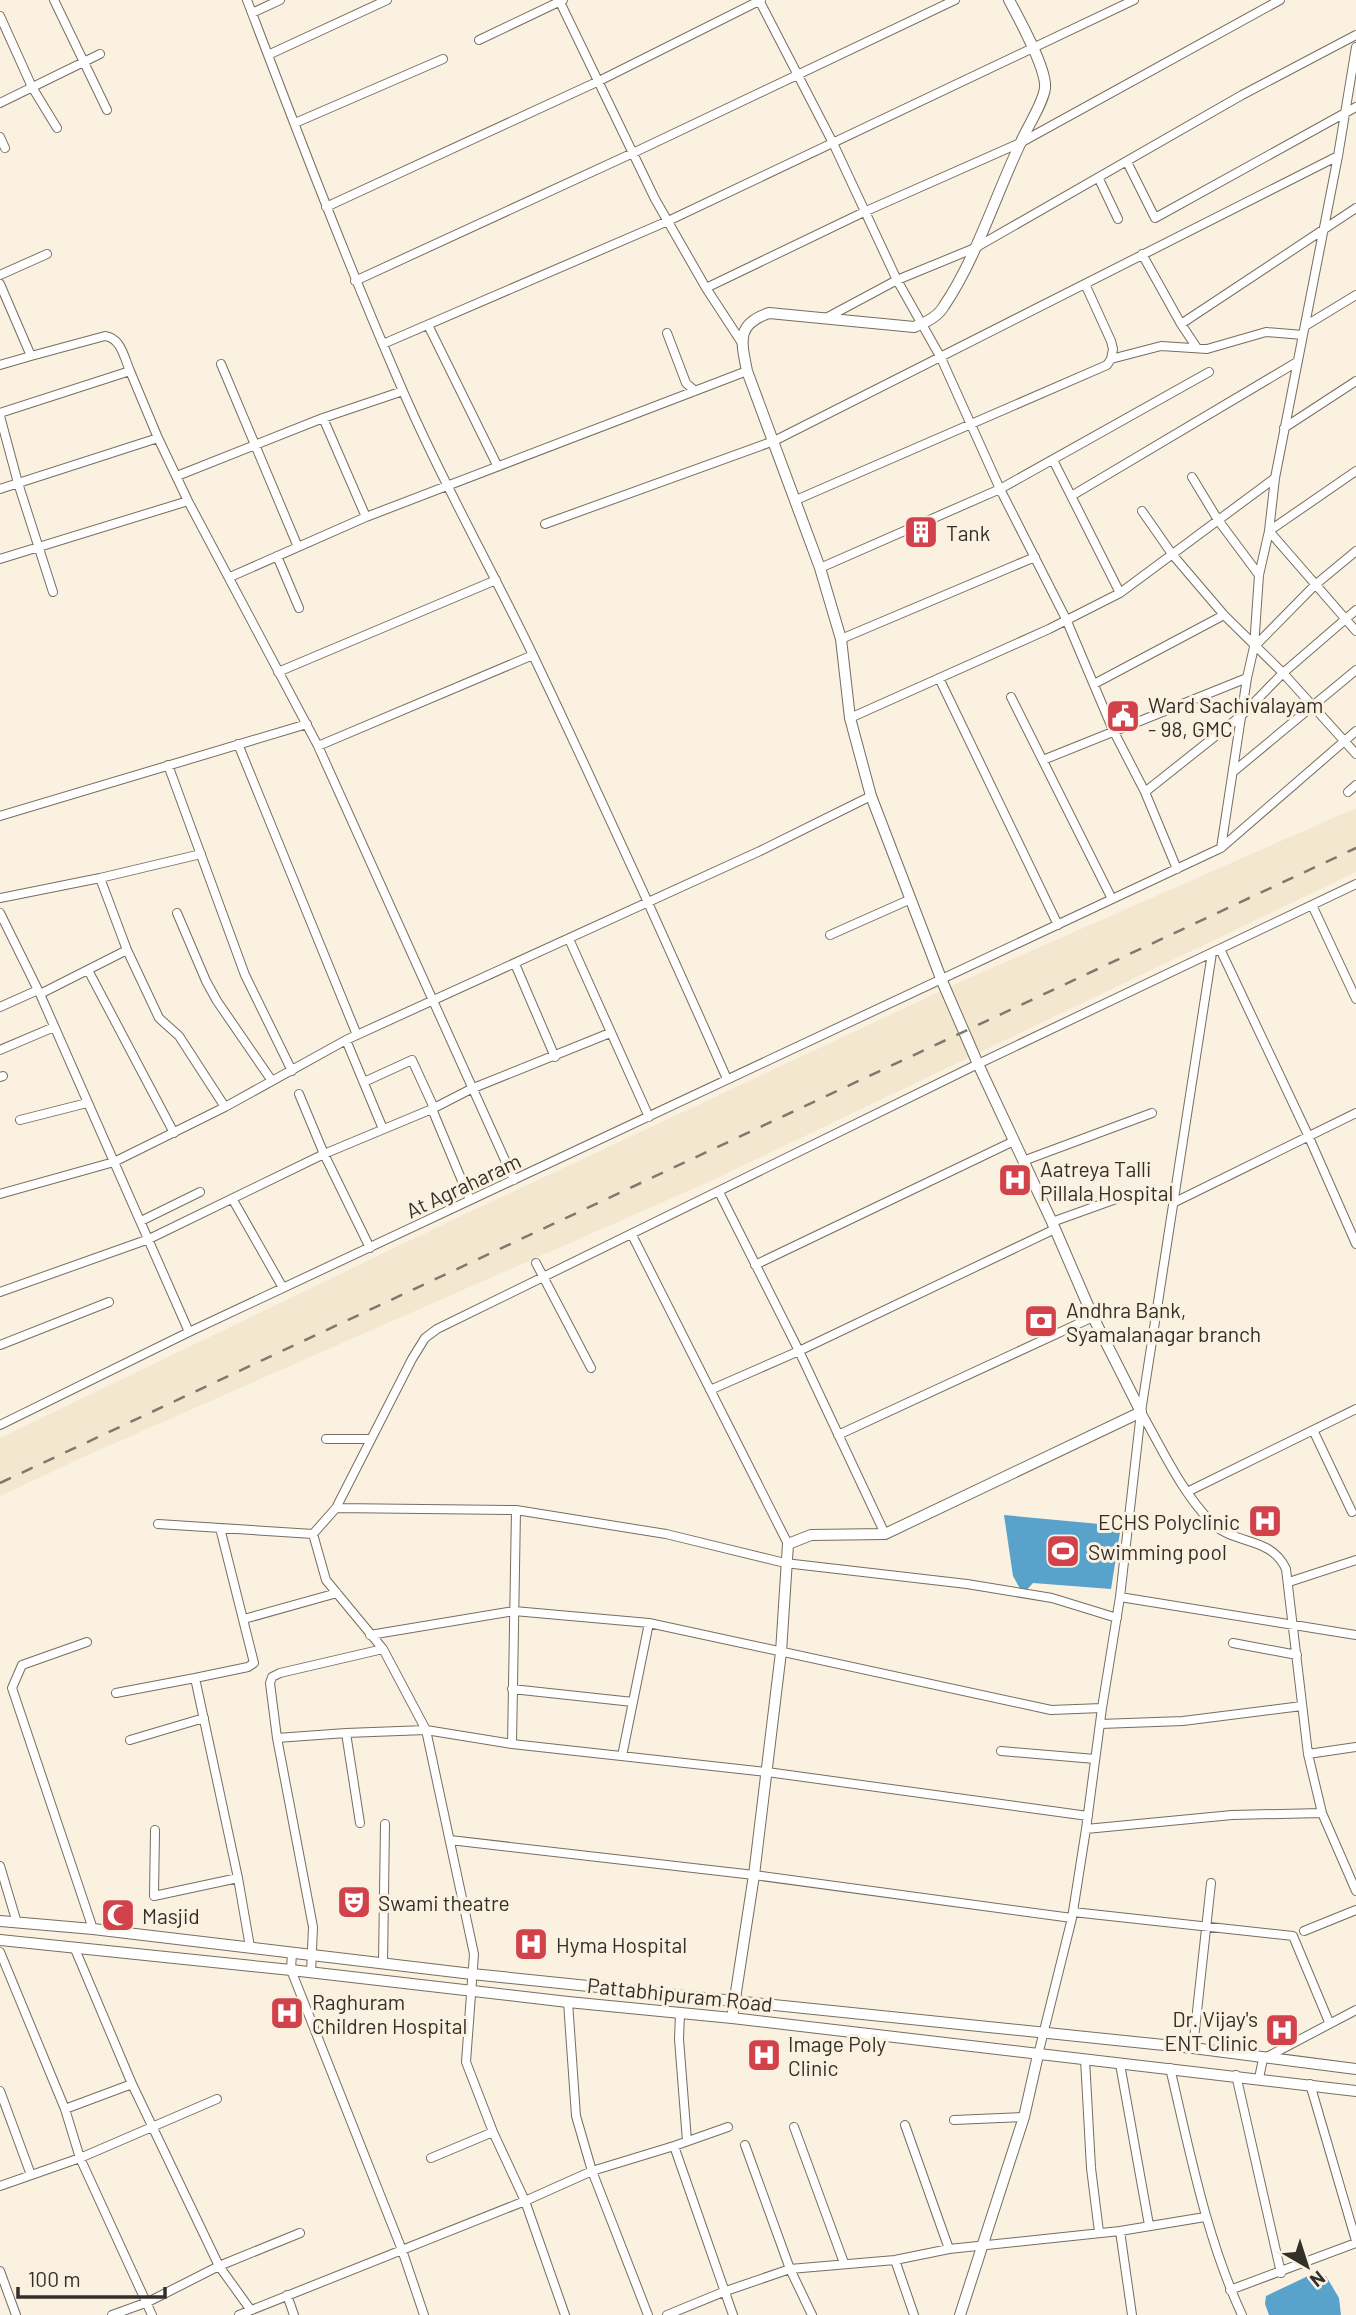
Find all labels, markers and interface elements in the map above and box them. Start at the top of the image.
building icon: Tank [902,513,940,551]
place label: Tank [946,520,990,545]
place label: Ward Sachivalayam - 98, GMC [1148,692,1323,741]
public building icon: Ward Sachivalayam - 98, GMC [1104,697,1142,735]
street label: At Agraharam [402,1147,524,1223]
place label: Aatreya Talli Pillala Hospital [1040,1156,1173,1205]
hospital icon: Aatreya Talli Pillala Hospital [996,1161,1034,1199]
place label: Andhra Bank, Syamalanagar branch [1066,1297,1261,1346]
bank icon: Andhra Bank, Syamalanagar branch [1022,1302,1060,1340]
hospital icon: ECHS Polyclinic [1246,1502,1284,1540]
place label: ECHS Polyclinic [1098,1509,1240,1534]
sports icon: Swimming pool [1044,1532,1082,1570]
place label: Swimming pool [1088,1539,1227,1564]
theatre icon: Swami theatre [335,1883,373,1921]
place label: Swami theatre [378,1890,510,1915]
mosque icon: Masjid [99,1896,137,1934]
place label: Masjid [142,1903,200,1928]
hospital icon: Hyma Hospital [512,1925,550,1963]
place label: Hyma Hospital [556,1932,687,1957]
street label: Pattabhipuram Road [586,1972,774,2016]
place label: Raghuram Children Hospital [312,1989,467,2038]
hospital icon: Raghuram Children Hospital [268,1994,306,2032]
place label: Dr. Vijay's ENT Clinic [1164,2006,1258,2055]
hospital icon: Dr. Vijay's ENT Clinic [1263,2011,1301,2049]
place label: Image Poly Clinic [788,2031,886,2080]
hospital icon: Image Poly Clinic [745,2036,783,2074]
north arrow [1272,2231,1342,2301]
scale bar [18,2256,164,2300]
text: 100 m [28,2266,81,2291]
text: N [1306,2267,1330,2293]

